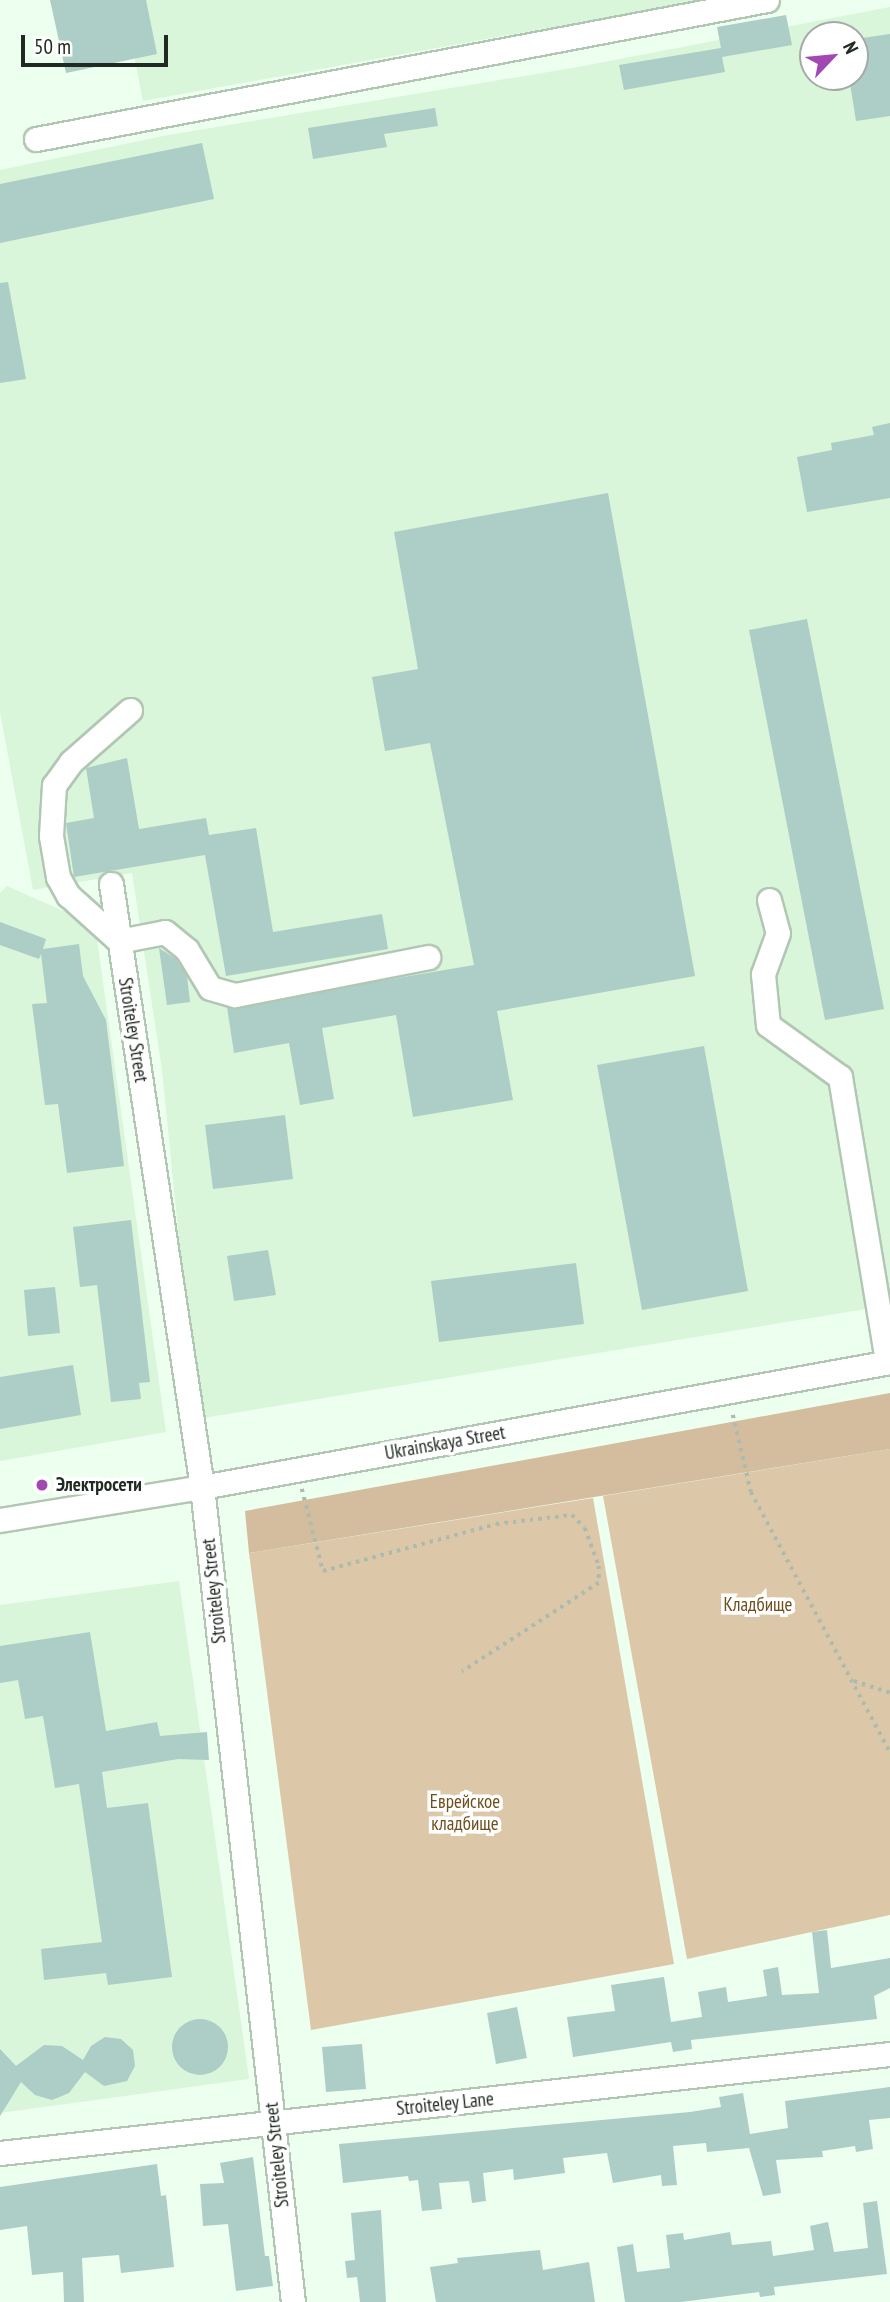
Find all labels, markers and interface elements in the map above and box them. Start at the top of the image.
scale bar [24,21,172,65]
north arrow [799,21,869,91]
text: 50 m [34,33,71,60]
text: N [838,38,864,58]
street label: Stroiteley Street [113,976,153,1084]
street label: Ukrainskaya Street [383,1421,507,1465]
place label: Электросети [56,1474,142,1496]
marker: Электросети [34,1477,50,1493]
street label: Stroiteley Street [197,1537,231,1645]
park label: Кладбище [724,1594,792,1616]
park label: Еврейское кладбище [430,1791,500,1835]
street label: Stroiteley Lane [395,2088,495,2120]
street label: Stroiteley Street [260,2101,294,2209]

